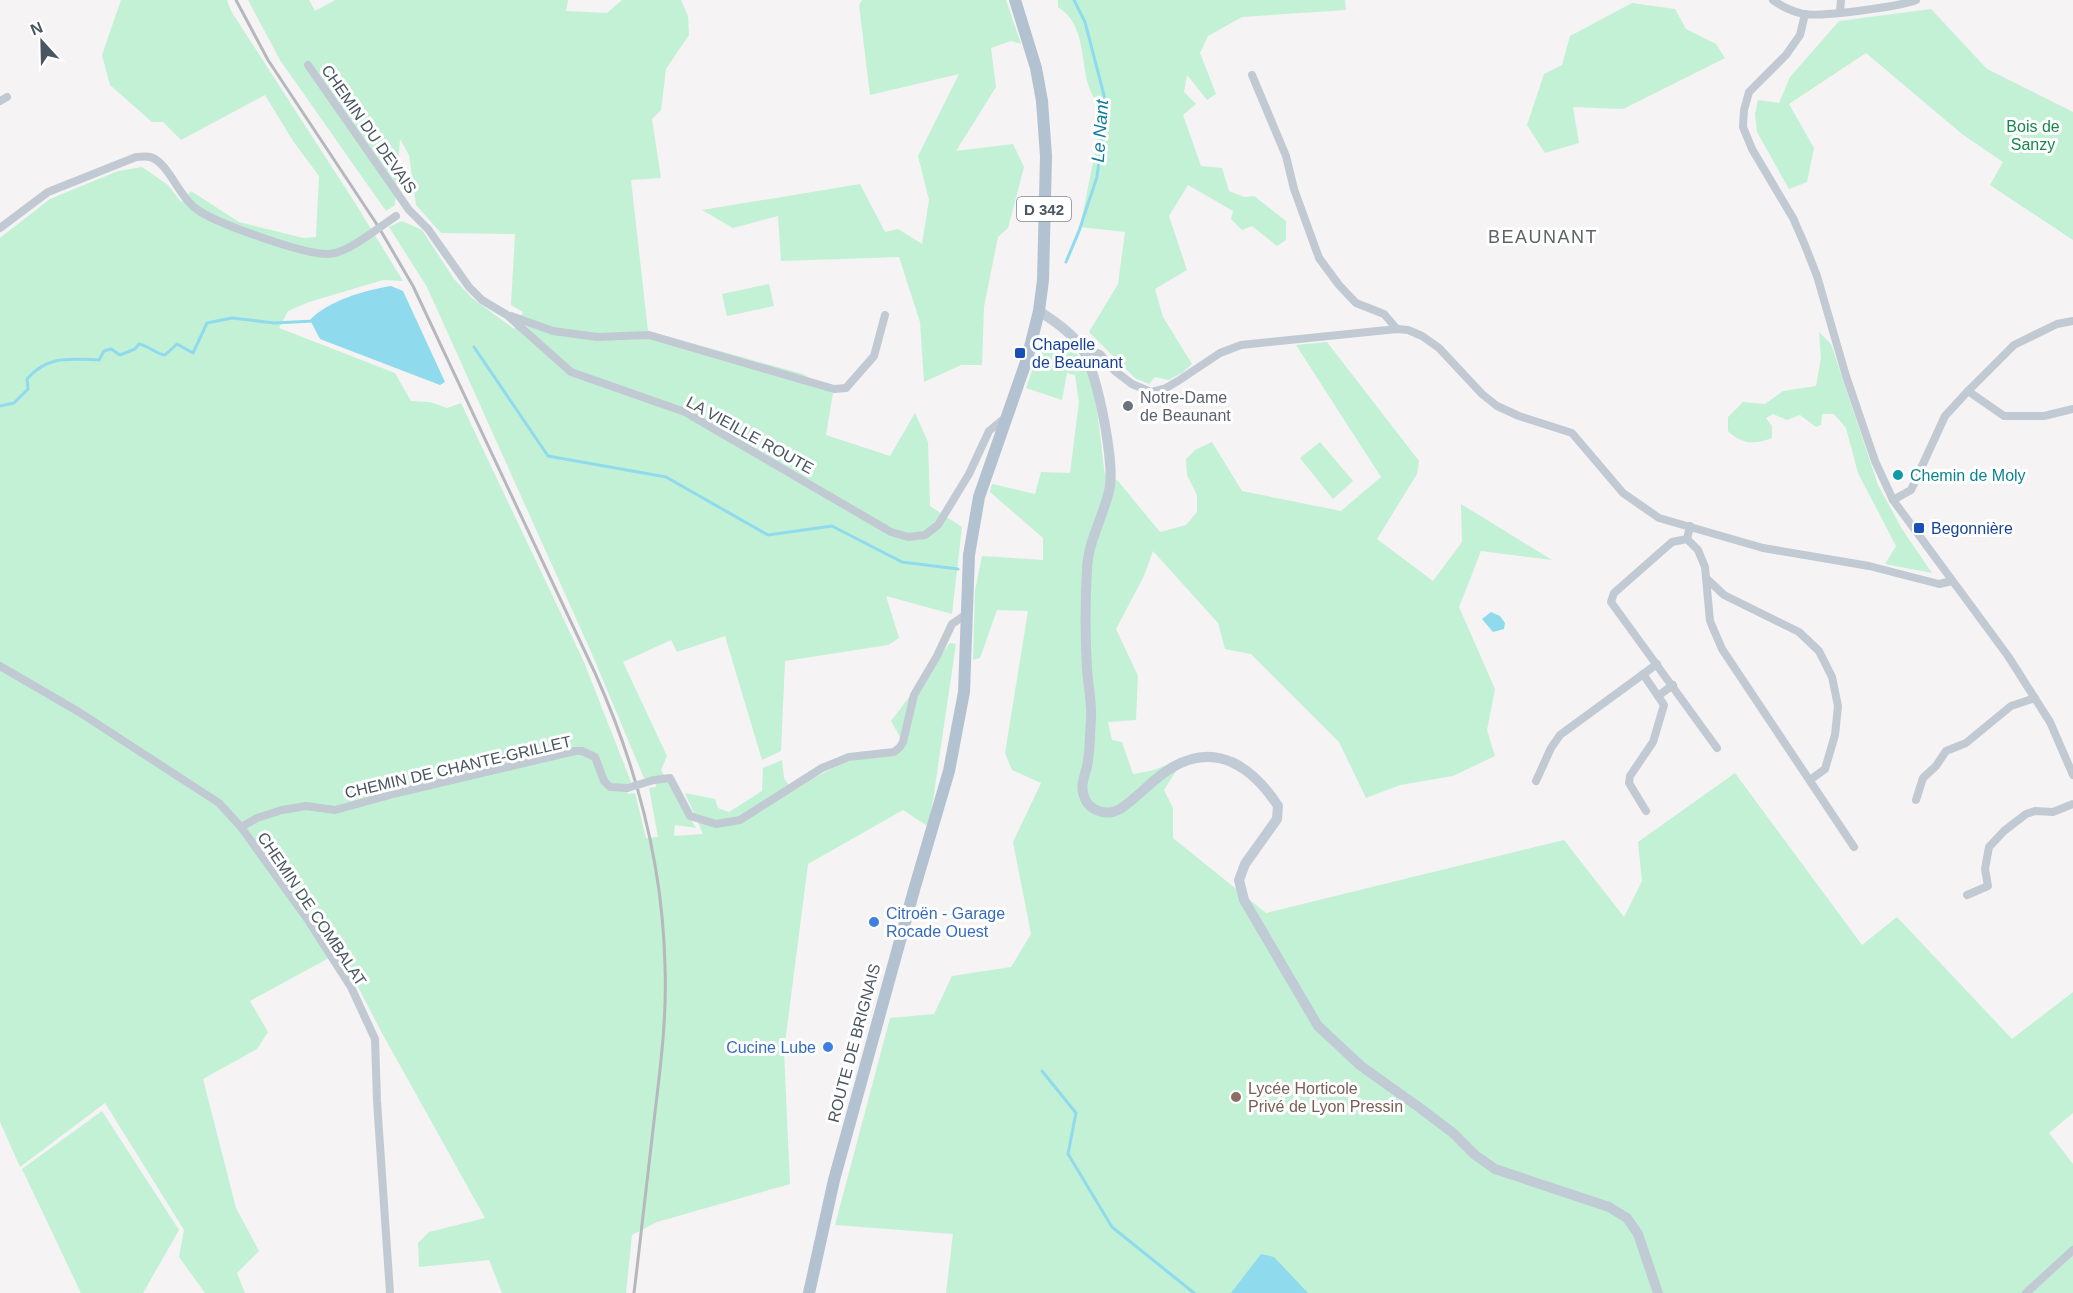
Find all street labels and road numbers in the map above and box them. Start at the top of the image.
street label: CHEMIN DU DEVAIS [318,62,420,196]
road number: D 342 [1017,197,1071,221]
street label: LA VIEILLE ROUTE [684,393,816,477]
street label: CHEMIN DE CHANTE-GRILLET [343,733,573,801]
street label: CHEMIN DE COMBALAT [254,829,370,989]
street label: ROUTE DE BRIGNAIS [825,962,883,1124]

